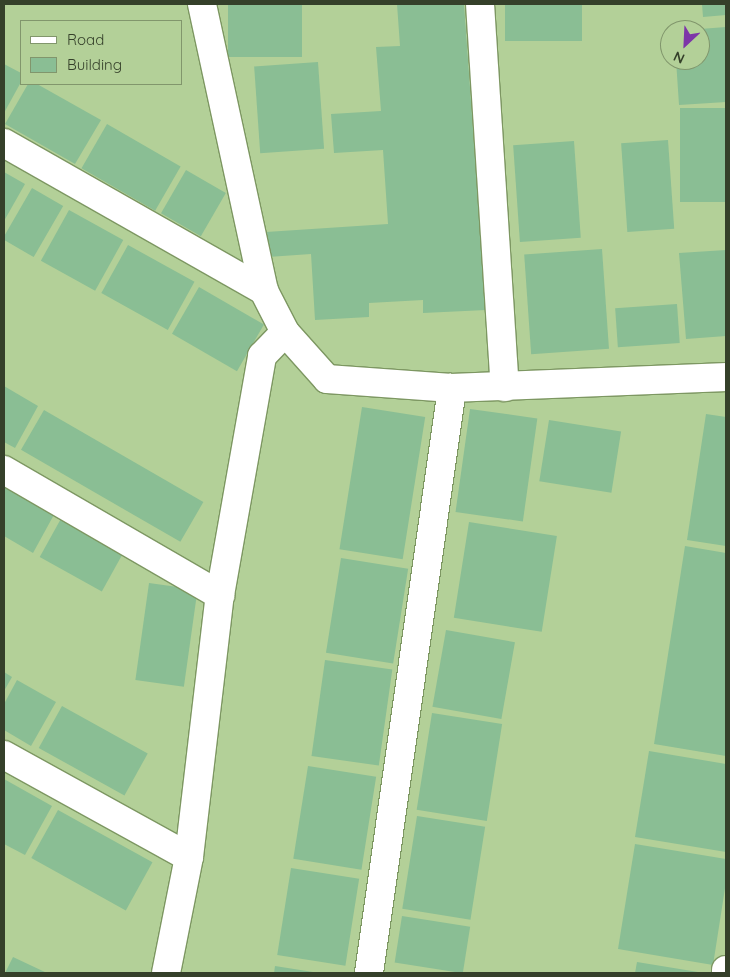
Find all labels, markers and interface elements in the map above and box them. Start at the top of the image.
legend [20,20,182,85]
north arrow [660,20,710,70]
text: Road [67,30,104,49]
text: N [671,47,688,68]
text: Building [67,55,122,74]

